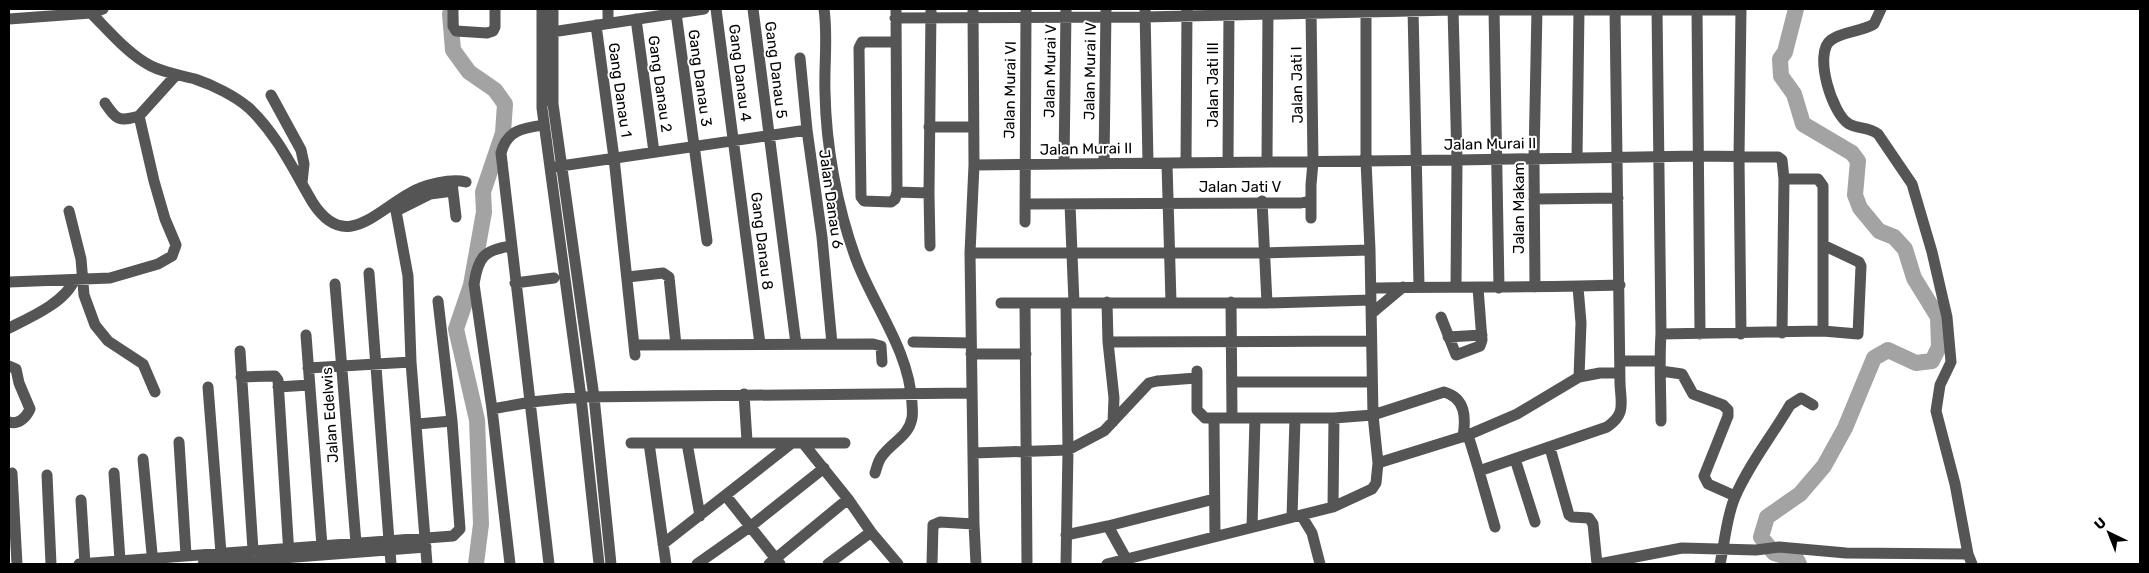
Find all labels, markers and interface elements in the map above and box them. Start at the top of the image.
street label: Gang Danau 5 [761,20,791,120]
street label: Jalan Murai IV [1080,21,1100,120]
street label: Gang Danau 4 [725,23,755,123]
street label: Jalan Murai V [1040,24,1060,118]
street label: Gang Danau 3 [684,28,716,128]
street label: Gang Danau 2 [644,34,676,134]
street label: Jalan Murai VI [1000,41,1020,139]
street label: Gang Danau 1 [604,42,636,138]
street label: Jalan Jati III [1204,42,1222,128]
street label: Jalan Jati I [1287,46,1307,124]
street label: Jalan Murai II [1443,134,1537,154]
street label: Jalan Murai II [1039,139,1133,159]
street label: Jalan Danau 6 [815,148,847,250]
street label: Jalan Makam [1510,162,1528,254]
street label: Jalan Jati V [1199,178,1282,196]
street label: Gang Danau 8 [747,191,777,291]
street label: Jalan Edelwis [318,366,342,463]
north arrow [2084,508,2134,558]
text: U [2091,514,2110,534]

